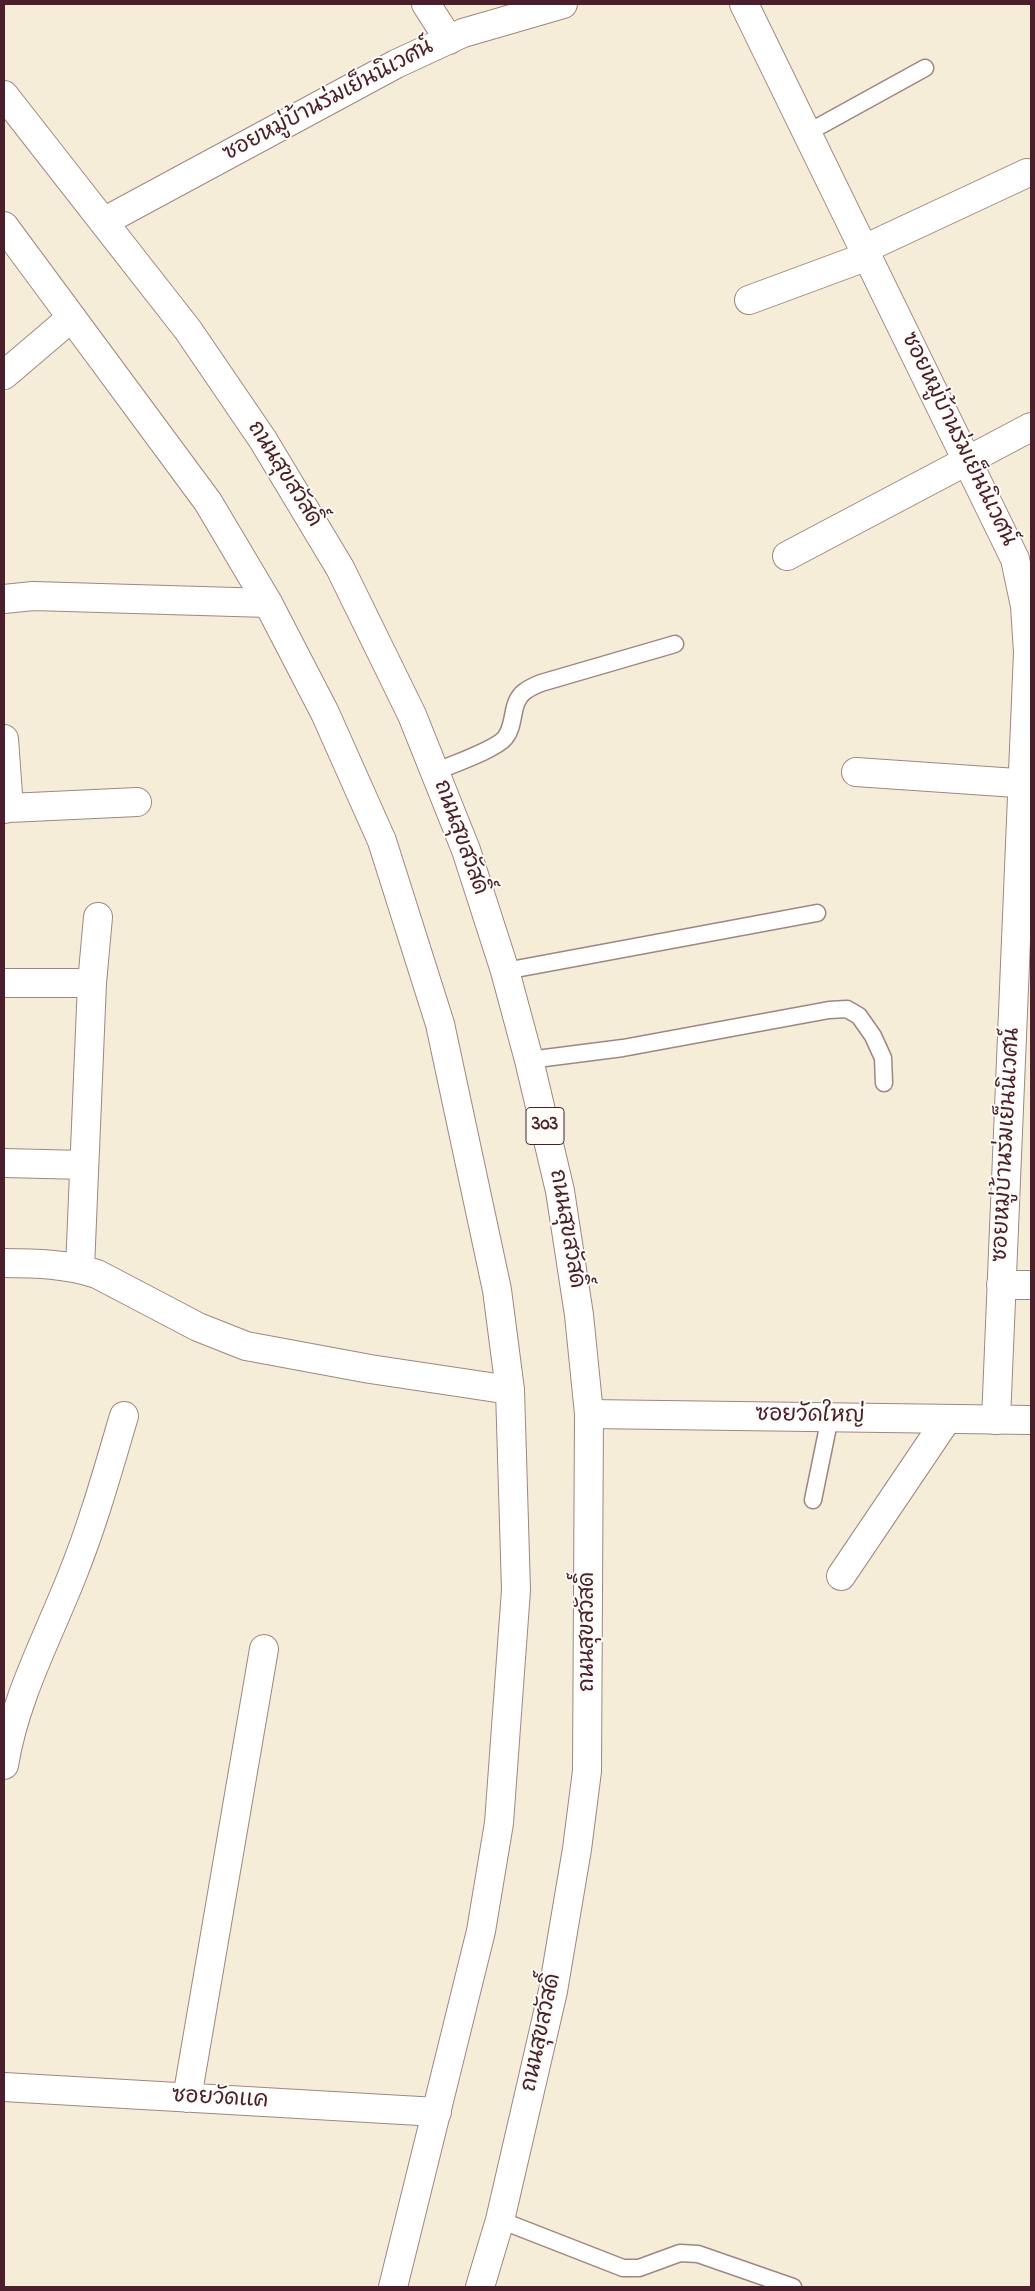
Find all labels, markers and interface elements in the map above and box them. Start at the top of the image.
street label: ซอยหมู่บ้านร่มเย็นนิเวศน์ [219,35,439,169]
street label: ซอยหมู่บ้านร่มเย็นนิเวศน์ [894,329,1020,551]
street label: ถนนสุขสวัสดิ์ [240,417,326,533]
street label: ถนนสุขสวัสดิ์ [426,777,492,899]
street label: ซอยหมู่บ้านร่มเย็นนิเวศน์ [989,1027,1027,1263]
road number: 303 [526,1108,564,1144]
street label: ถนนสุขสวัสดิ์ [542,1168,588,1290]
street label: ซอยวัดใหญ่ [755,1403,865,1431]
street label: ถนนสุขสวัสดิ์ [576,1572,602,1692]
street label: ถนนสุขสวัสดิ์ [518,1971,568,2095]
street label: ซอยวัดแค [171,2084,269,2116]

